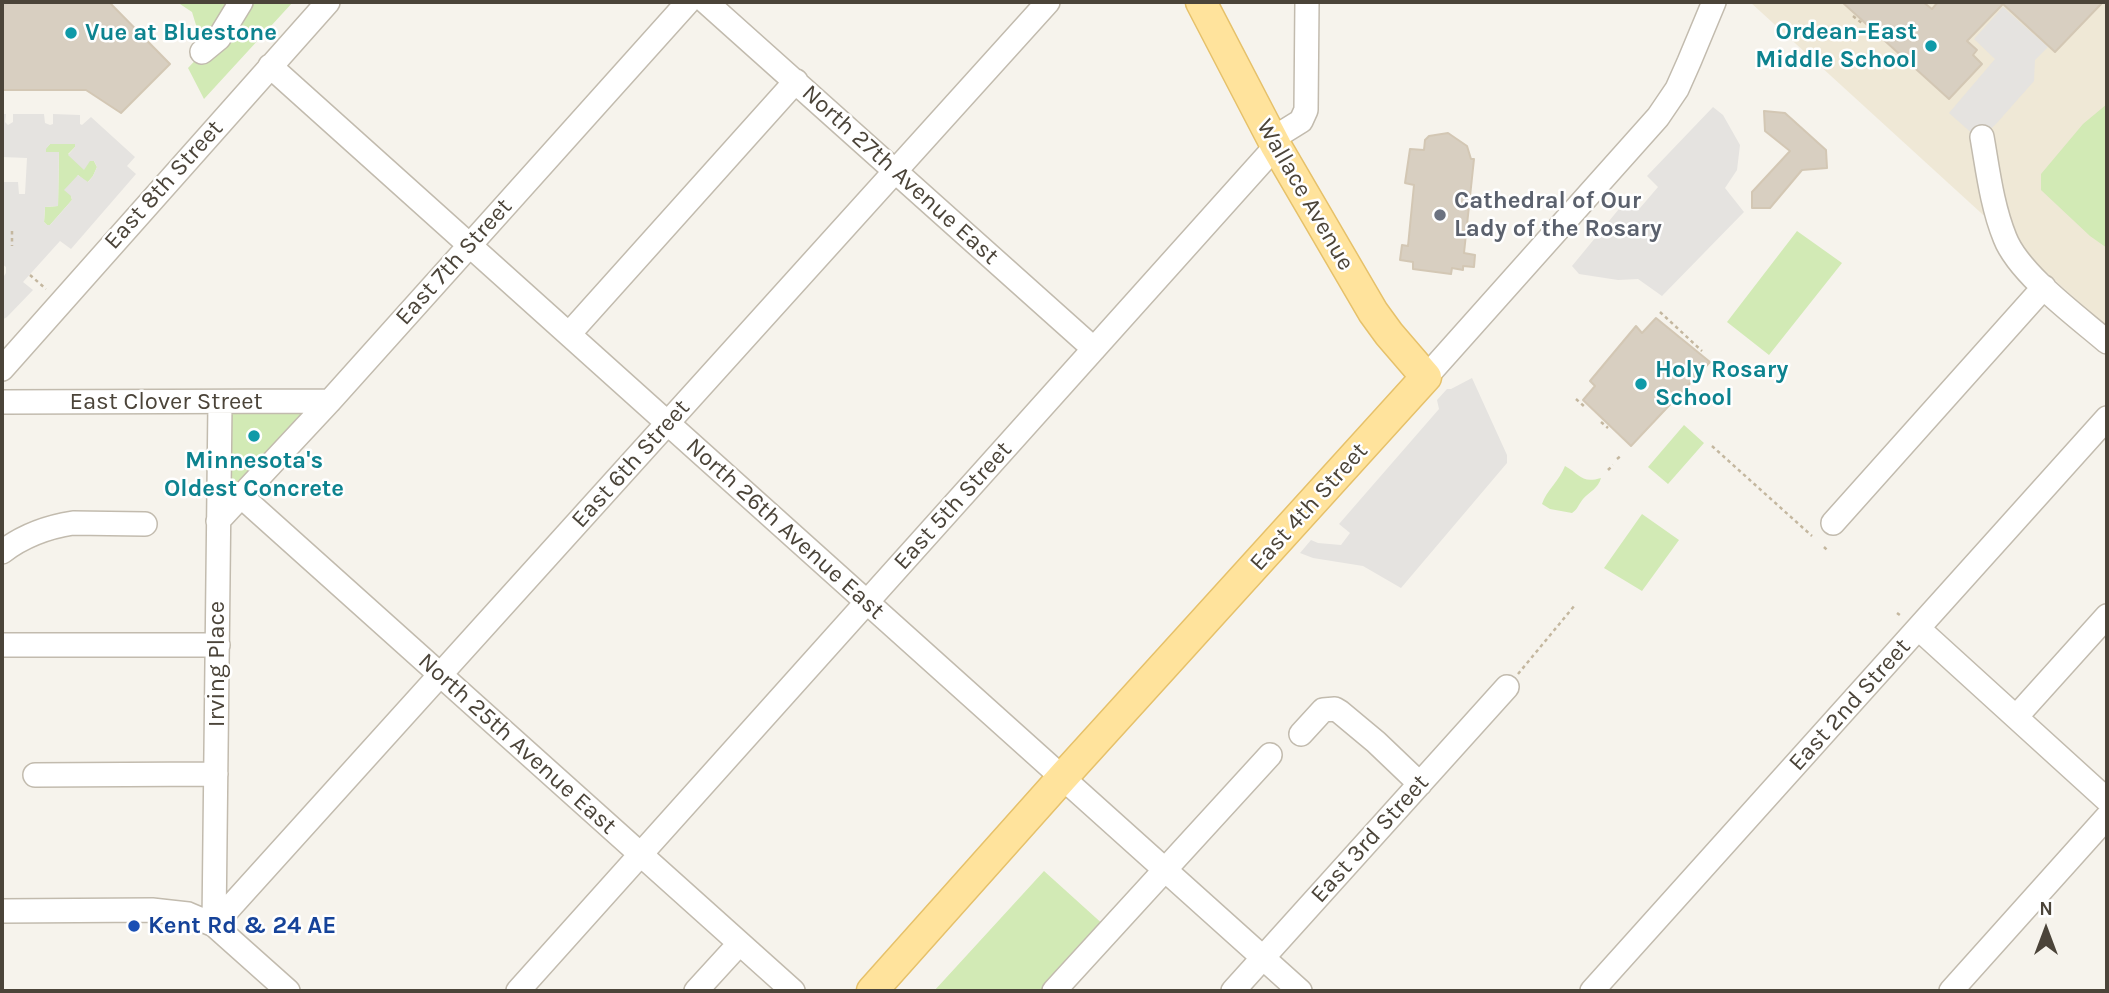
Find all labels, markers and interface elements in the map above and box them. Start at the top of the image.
place label: Ordean-East Middle School [1755,18,1917,74]
place label: Vue at Bluestone [85,19,277,47]
marker: Vue at Bluestone [63,25,79,41]
marker: Ordean-East Middle School [1923,38,1939,54]
street label: North 27th Avenue East [796,79,1004,271]
street label: East 8th Street [98,114,230,256]
street label: Wallace Avenue [1250,114,1360,276]
place label: Cathedral of Our Lady of the Rosary [1454,187,1662,243]
street label: East 7th Street [390,193,518,331]
marker: Cathedral of Our Lady of the Rosary [1432,207,1448,223]
place label: Holy Rosary School [1655,356,1788,412]
marker: Holy Rosary School [1633,376,1649,392]
street label: East Clover Street [69,388,263,416]
street label: East 6th Street [566,394,696,534]
marker: Minnesota's Oldest Concrete [246,428,262,444]
street label: North 26th Avenue East [680,432,890,626]
street label: East 5th Street [888,436,1018,576]
street label: East 4th Street [1244,437,1374,577]
place label: Minnesota's Oldest Concrete [164,447,344,503]
street label: Irving Place [203,601,231,727]
street label: East 2nd Street [1783,633,1917,777]
street label: North 25th Avenue East [412,647,622,841]
street label: East 3rd Street [1305,769,1435,909]
north arrow [2011,895,2081,965]
text: N [2039,898,2053,920]
place label: Kent Rd & 24 AE [148,912,336,940]
marker: Kent Rd & 24 AE [126,918,142,934]

